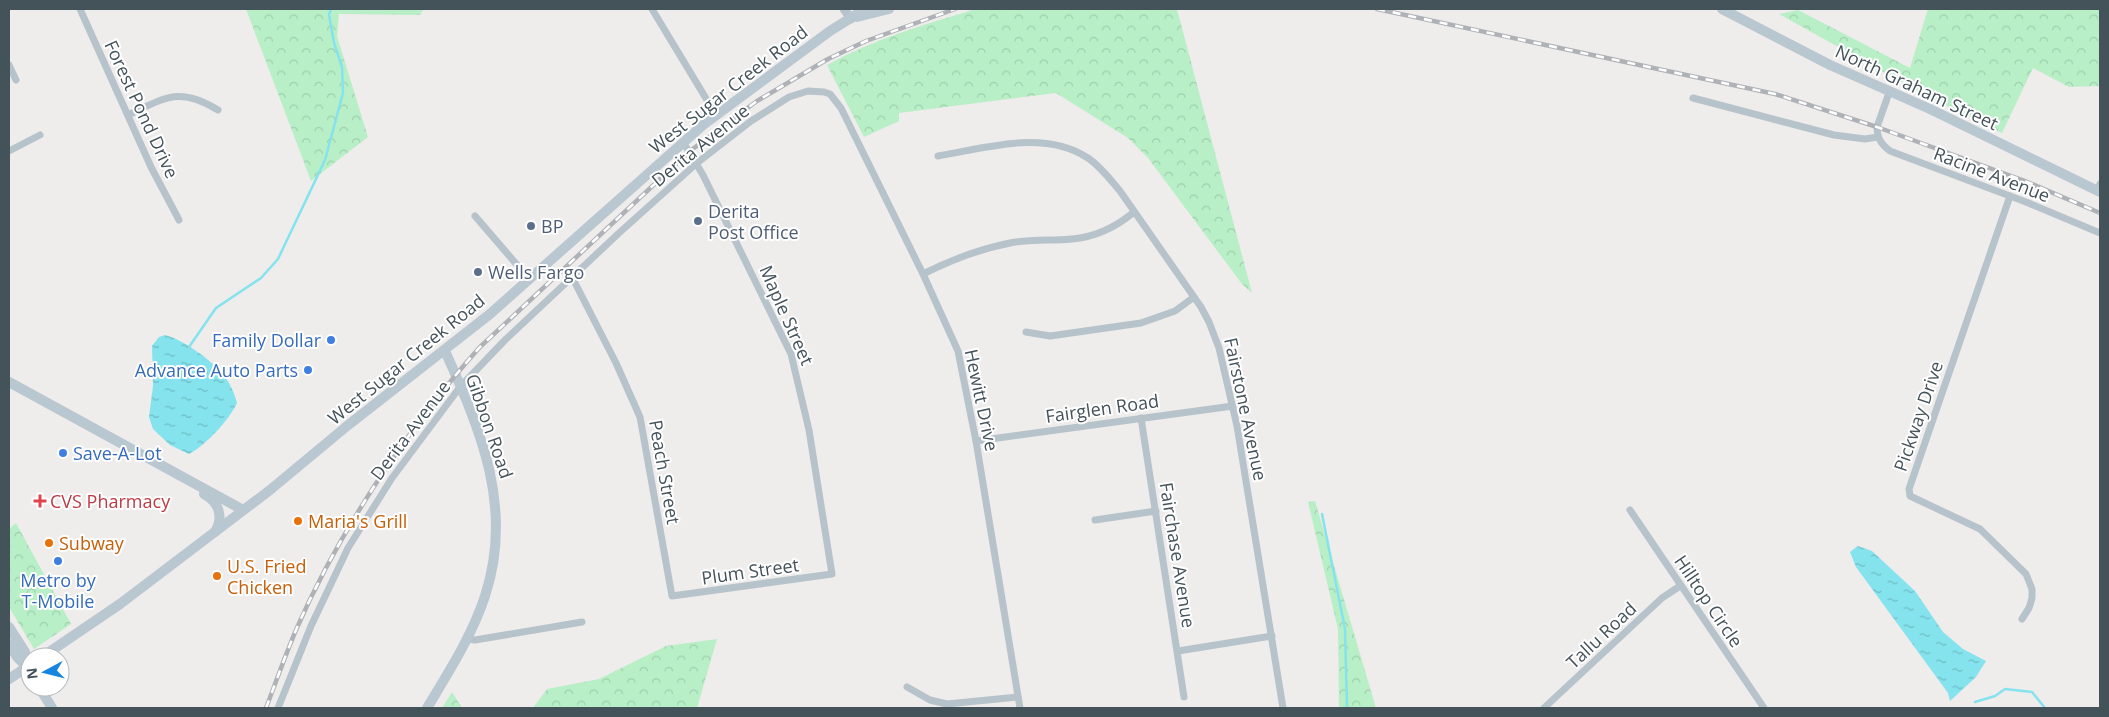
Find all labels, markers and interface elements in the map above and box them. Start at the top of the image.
street label: West Sugar Creek Road [644,19,812,159]
street label: Forest Pond Drive [99,36,185,182]
street label: North Graham Street [1832,39,2002,135]
street label: Derita Avenue [646,98,754,192]
street label: Racine Avenue [1930,141,2054,207]
place label: Derita Post Office [708,199,799,244]
place label: BP [541,214,563,238]
marker: Derita Post Office [692,215,704,227]
marker: BP [525,220,537,232]
place label: Wells Fargo [488,260,584,284]
street label: Maple Street [754,261,820,369]
marker: Wells Fargo [472,266,484,278]
street label: West Sugar Creek Road [323,288,489,430]
place label: Family Dollar [212,328,322,352]
marker: Family Dollar [325,334,337,346]
street label: Fairstone Avenue [1219,335,1273,483]
street label: Hewitt Drive [960,347,1004,453]
place label: Advance Auto Parts [135,358,298,382]
street label: Pickway Drive [1888,358,1948,474]
marker: Advance Auto Parts [302,364,314,376]
street label: Gibbon Road [461,370,519,482]
street label: Derita Avenue [365,375,455,485]
street label: Fairglen Road [1044,388,1160,428]
street label: Peach Street [644,418,686,526]
place label: Save-A-Lot [73,441,162,465]
marker: Save-A-Lot [57,447,69,459]
street label: Fairchase Avenue [1155,481,1201,629]
place label: CVS Pharmacy [50,489,171,513]
marker: CVS Pharmacy [34,495,46,507]
place label: Maria's Grill [308,509,407,533]
marker: Maria's Grill [292,515,304,527]
place label: Subway [59,531,125,555]
marker: Subway [43,537,55,549]
street label: Hilltop Circle [1669,550,1749,652]
street label: Plum Street [700,552,800,590]
place label: U.S. Fried Chicken [227,554,306,599]
marker: Metro by T-Mobile [52,555,64,567]
place label: Metro by T-Mobile [20,568,97,613]
marker: U.S. Fried Chicken [211,570,223,582]
street label: Tallu Road [1561,596,1641,674]
north arrow [20,647,70,697]
text: N [21,667,42,680]

